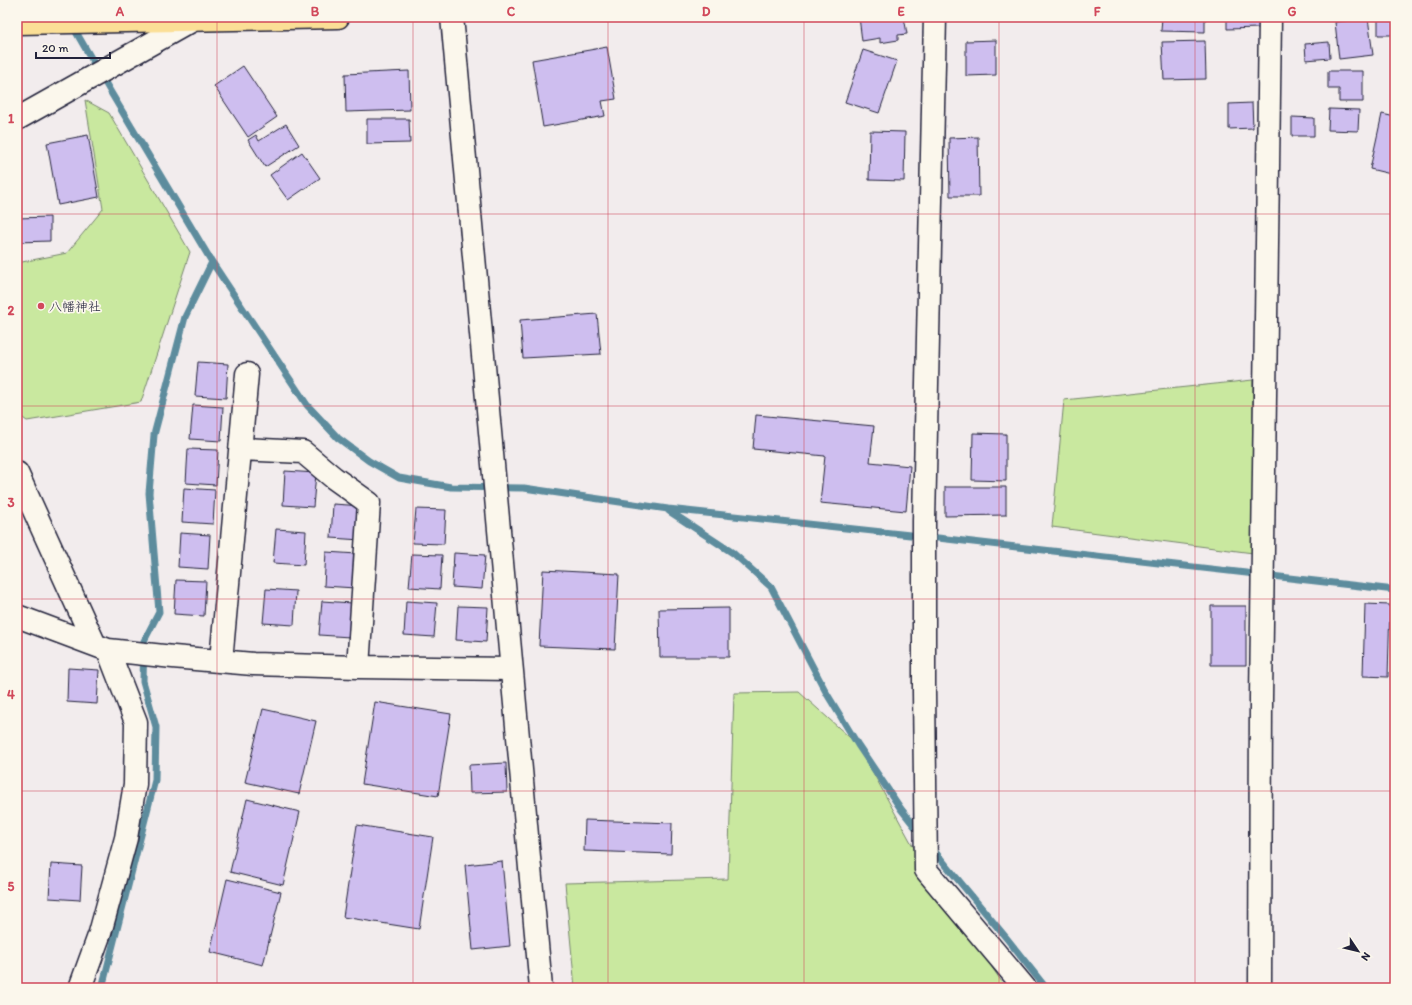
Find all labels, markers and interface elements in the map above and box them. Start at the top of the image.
text: A [115,4,125,19]
text: B [311,4,320,19]
text: C [507,4,516,19]
text: D [702,4,711,19]
text: E [897,4,905,19]
text: F [1094,4,1101,19]
text: G [1288,4,1297,19]
scale bar [36,34,110,60]
text: 20 m [42,41,69,55]
text: 1 [8,111,14,126]
place label: 八幡神社 [49,299,101,314]
marker: 八幡神社 [36,301,46,311]
text: 2 [8,303,15,318]
text: 3 [7,495,15,510]
text: 4 [7,687,15,702]
text: 5 [8,879,15,894]
north arrow [1338,931,1378,971]
text: N [1358,950,1373,963]

